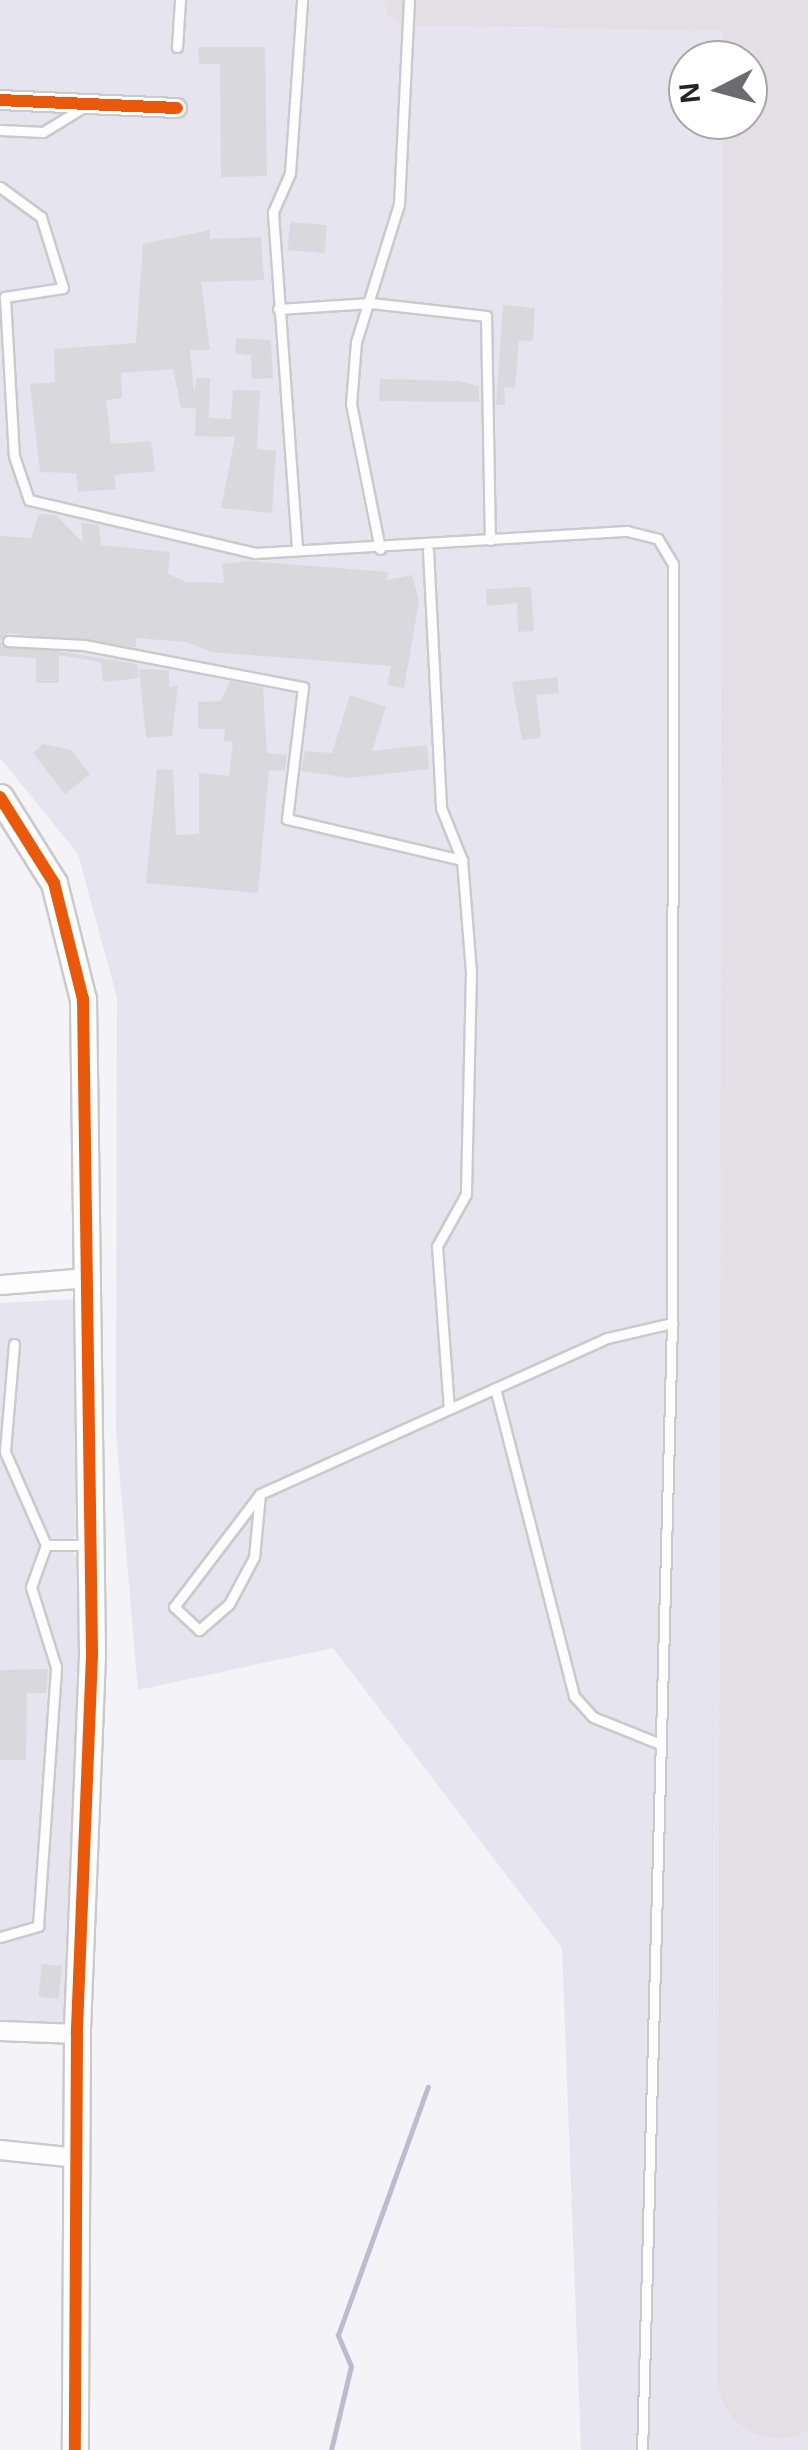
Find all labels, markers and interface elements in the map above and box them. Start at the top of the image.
north arrow [668,40,768,140]
text: N [673,81,706,105]

